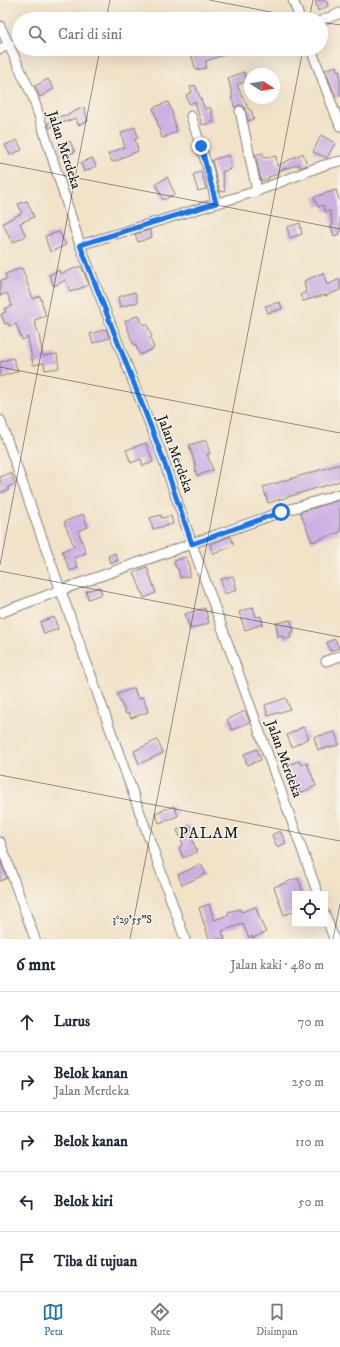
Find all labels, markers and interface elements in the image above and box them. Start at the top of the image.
search box [12,12,328,56]
icon: search [26,23,48,45]
text: Cari di sini [58,25,122,44]
north arrow [244,68,280,104]
street label: Jalan Merdeka [42,107,85,191]
route end [192,137,210,155]
street label: Jalan Merdeka [152,411,197,495]
route start [272,503,290,521]
street label: Jalan Merdeka [261,716,306,800]
district label: PALAM [179,823,239,843]
map controls [292,891,328,927]
button: locate [292,891,328,927]
text: 3°29'55"S [112,914,152,926]
text: 6 mnt [16,954,56,976]
text: Jalan kaki · 480 m [231,957,324,973]
icon: ahead [16,1011,38,1033]
text: Lurus [54,1012,90,1031]
text: 70 m [298,1014,324,1030]
text: Belok kanan [54,1064,128,1083]
icon: right [16,1071,38,1093]
text: 250 m [292,1074,324,1090]
text: Jalan Merdeka [54,1083,129,1099]
icon: right [16,1131,38,1153]
text: Belok kanan [54,1132,128,1151]
text: 110 m [295,1134,324,1150]
icon: left [16,1191,38,1213]
text: Belok kiri [54,1192,113,1211]
text: 50 m [298,1194,324,1210]
icon: arrive [16,1251,38,1273]
text: Tiba di tujuan [54,1252,137,1271]
tab: Peta [42,1301,64,1339]
tab: Rute [149,1301,171,1339]
tab: Disimpan [256,1301,298,1339]

